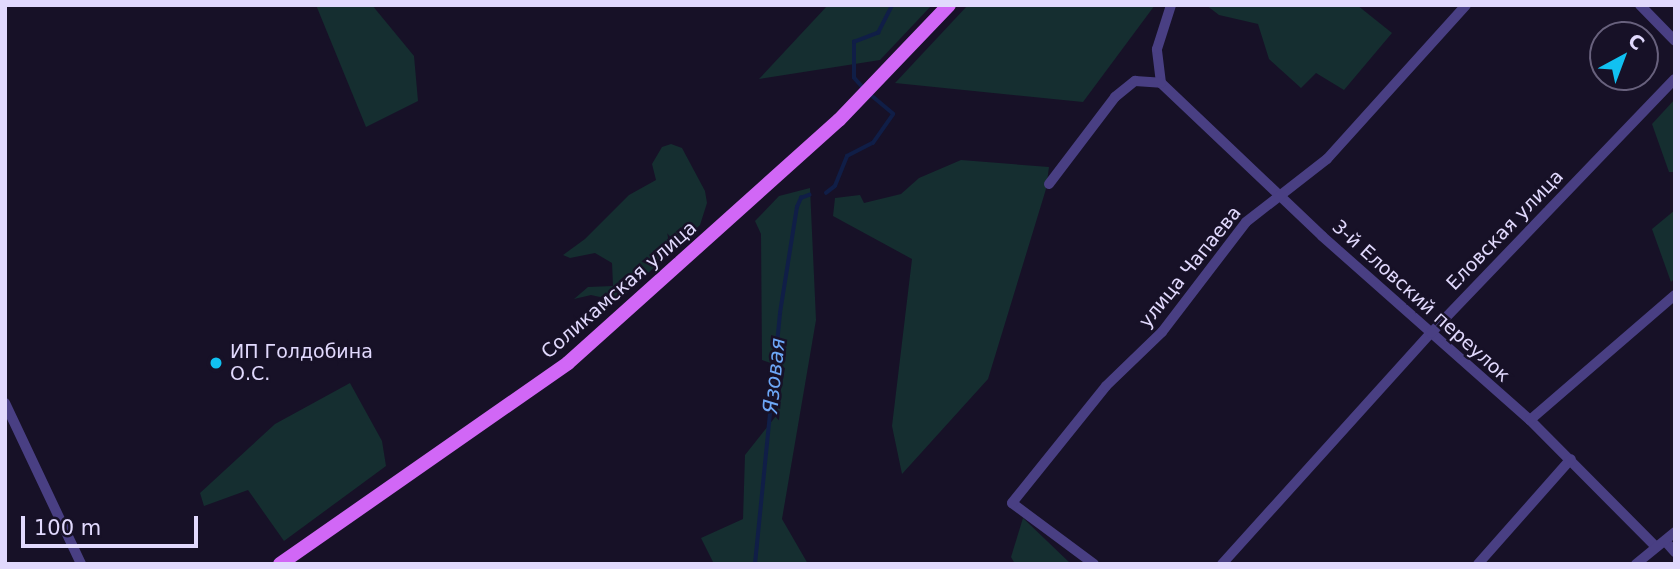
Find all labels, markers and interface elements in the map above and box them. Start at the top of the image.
north arrow [1589,21,1659,91]
text: С [1624,29,1649,55]
street label: Еловская улица [1442,165,1568,295]
street label: улица Чапаева [1134,202,1246,332]
street label: 3-й Еловский переулок [1327,215,1515,387]
street label: Соликамская улица [537,216,701,364]
water label: Язовая [757,337,791,415]
place label: ИП Голдобина О.С. [230,341,373,385]
marker: ИП Голдобина О.С. [208,355,224,371]
scale bar [24,503,201,546]
text: 100 m [34,516,101,540]

